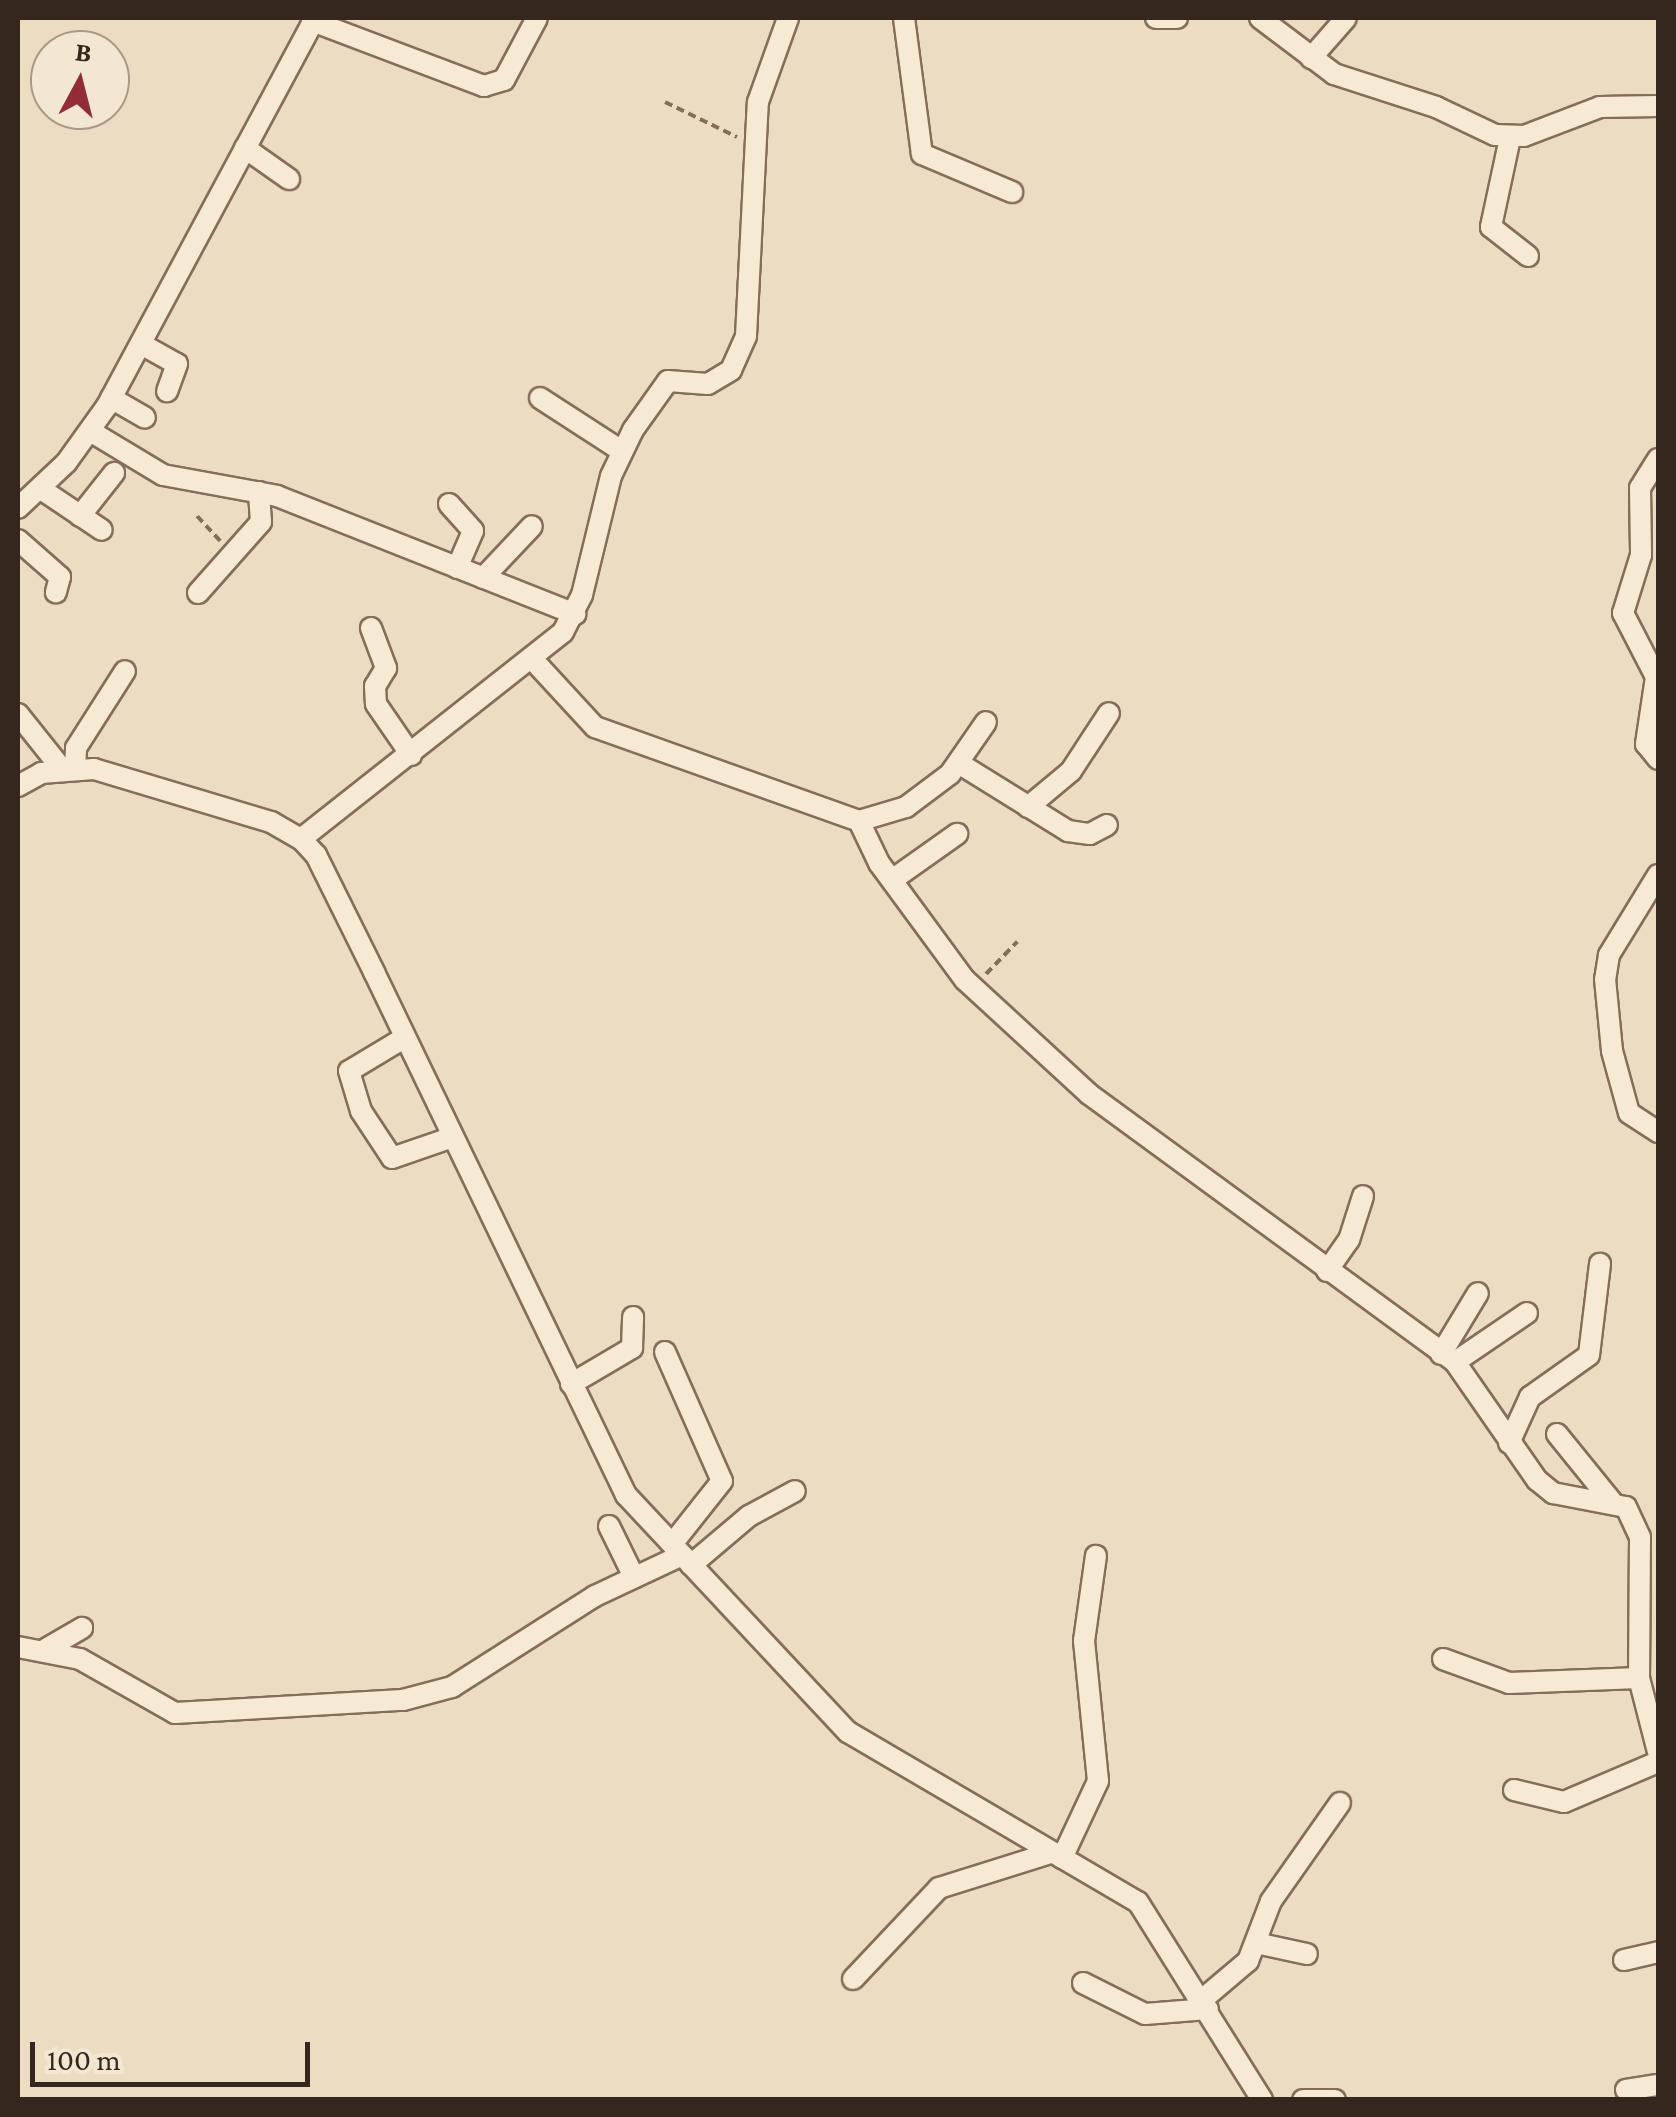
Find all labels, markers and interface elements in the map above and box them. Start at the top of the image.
north arrow [30,30,130,130]
text: B [73,35,94,68]
scale bar [35,2022,315,2084]
text: 100 m [47,2043,121,2076]

